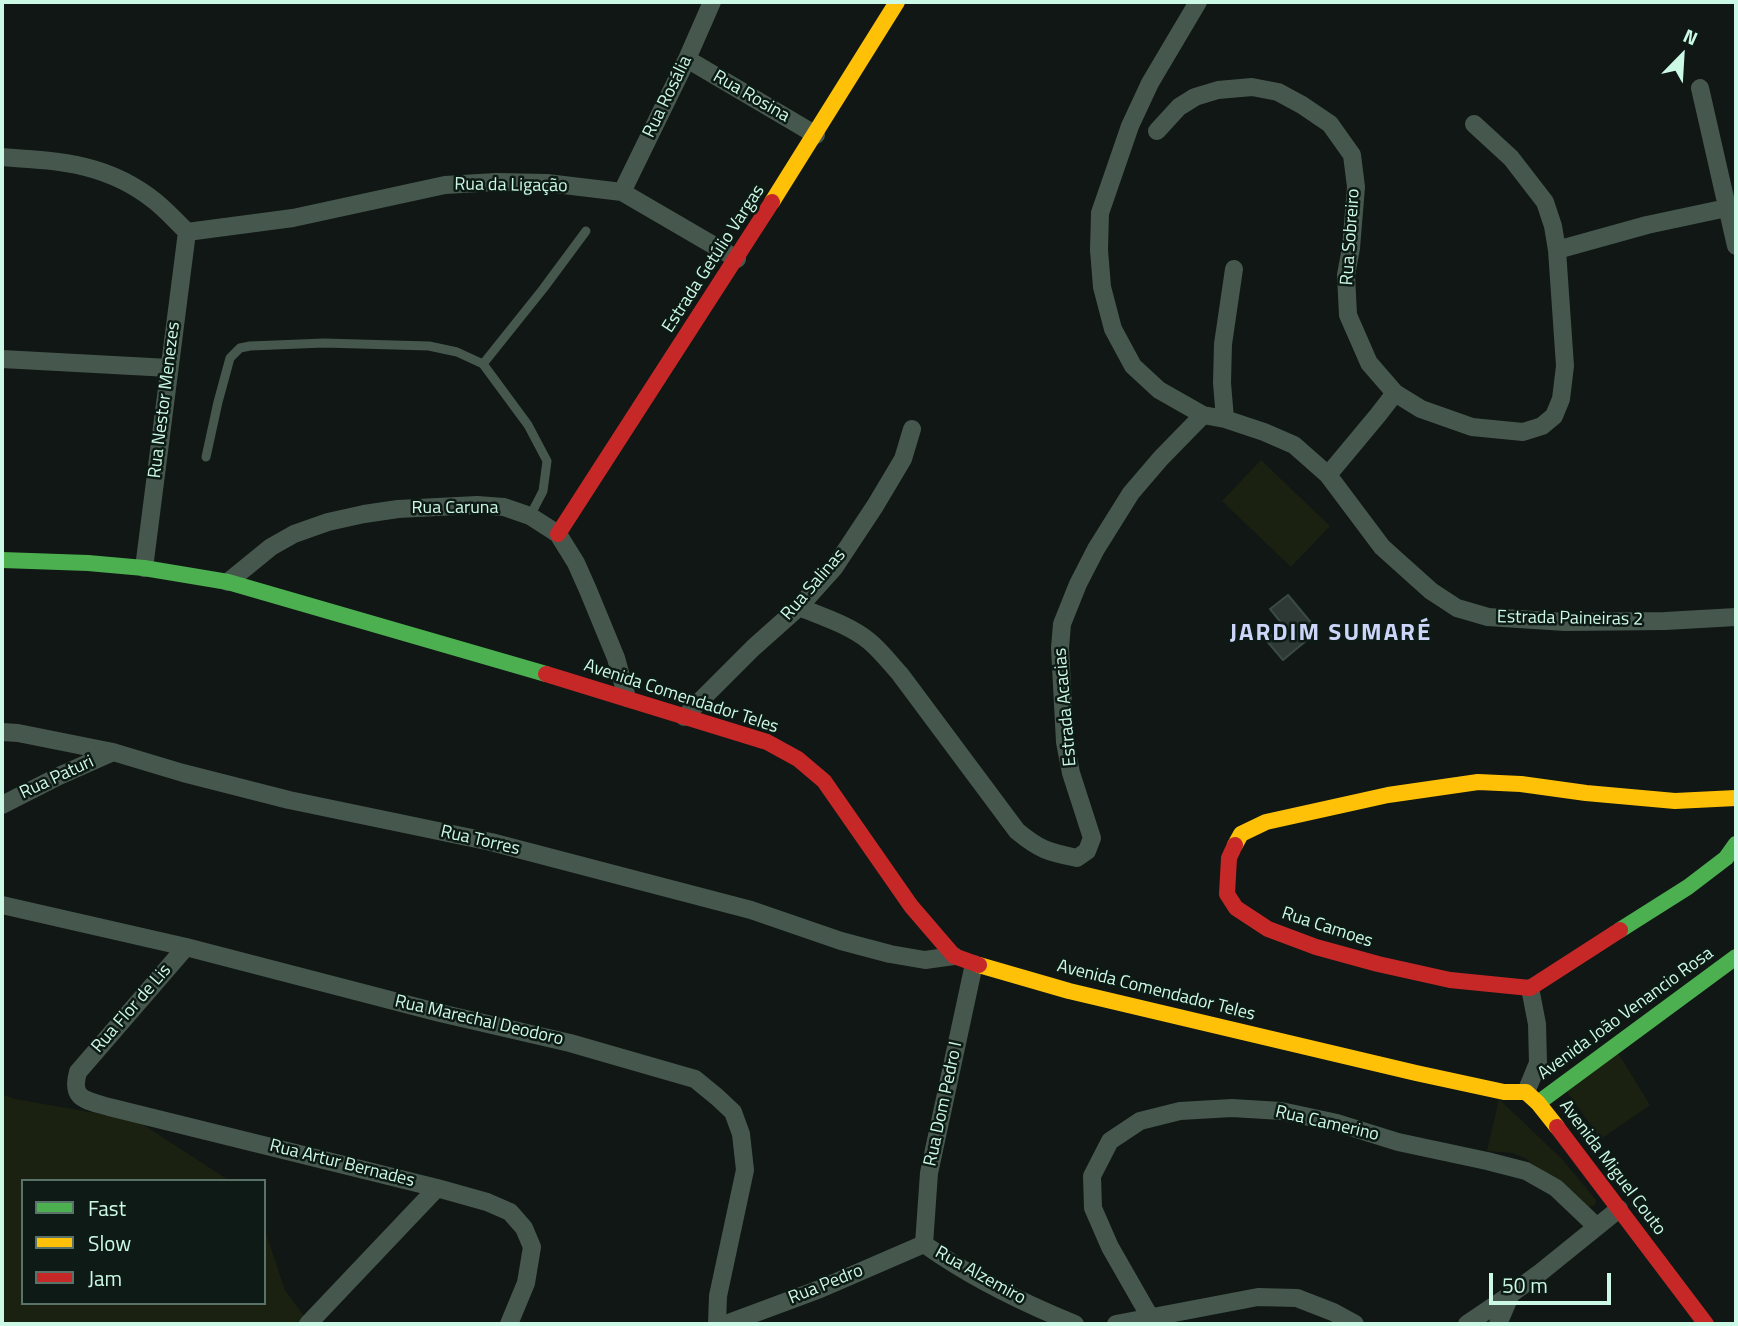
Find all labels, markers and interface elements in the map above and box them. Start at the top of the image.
text: N [1679,20,1703,52]
north arrow [1647,21,1717,91]
street label: Rua Rosália [639,52,697,142]
street label: Rua Rosina [709,66,793,128]
street label: Rua da Ligação [454,174,568,198]
street label: Estrada Getúlio Vargas [658,181,770,337]
street label: Rua Sobreiro [1337,188,1365,286]
street label: Rua Nestor Menezes [145,320,185,480]
street label: Rua Caruna [412,498,498,520]
street label: Rua Salinas [777,545,851,625]
street label: Estrada Paineiras 2 [1497,607,1643,631]
district label: JARDIM SUMARÉ [1231,620,1431,648]
street label: Estrada Acacias [1050,647,1082,767]
street label: Avenida Comendador Teles [581,655,781,739]
street label: Rua Paturi [17,751,97,805]
street label: Rua Torres [438,821,522,861]
street label: Rua Camoes [1279,903,1375,953]
street label: Avenida João Venancio Rosa [1534,943,1718,1085]
street label: Avenida Comendador Teles [1055,956,1257,1026]
street label: Rua Flor de Lis [88,960,176,1058]
street label: Rua Marechal Deodoro [393,991,565,1051]
street label: Rua Dom Pedro I [920,1040,968,1168]
street label: Avenida Miguel Couto [1554,1096,1670,1240]
street label: Rua Camerino [1273,1102,1381,1146]
street label: Rua Artur Bernades [267,1136,417,1192]
legend [21,1179,266,1305]
text: Fast [88,1192,126,1224]
text: Slow [88,1227,131,1259]
street label: Rua Alzemiro [931,1242,1029,1310]
street label: Rua Pedro [786,1260,866,1310]
scale bar [1493,1260,1616,1304]
text: Jam [88,1262,122,1294]
text: 50 m [1502,1269,1548,1301]

